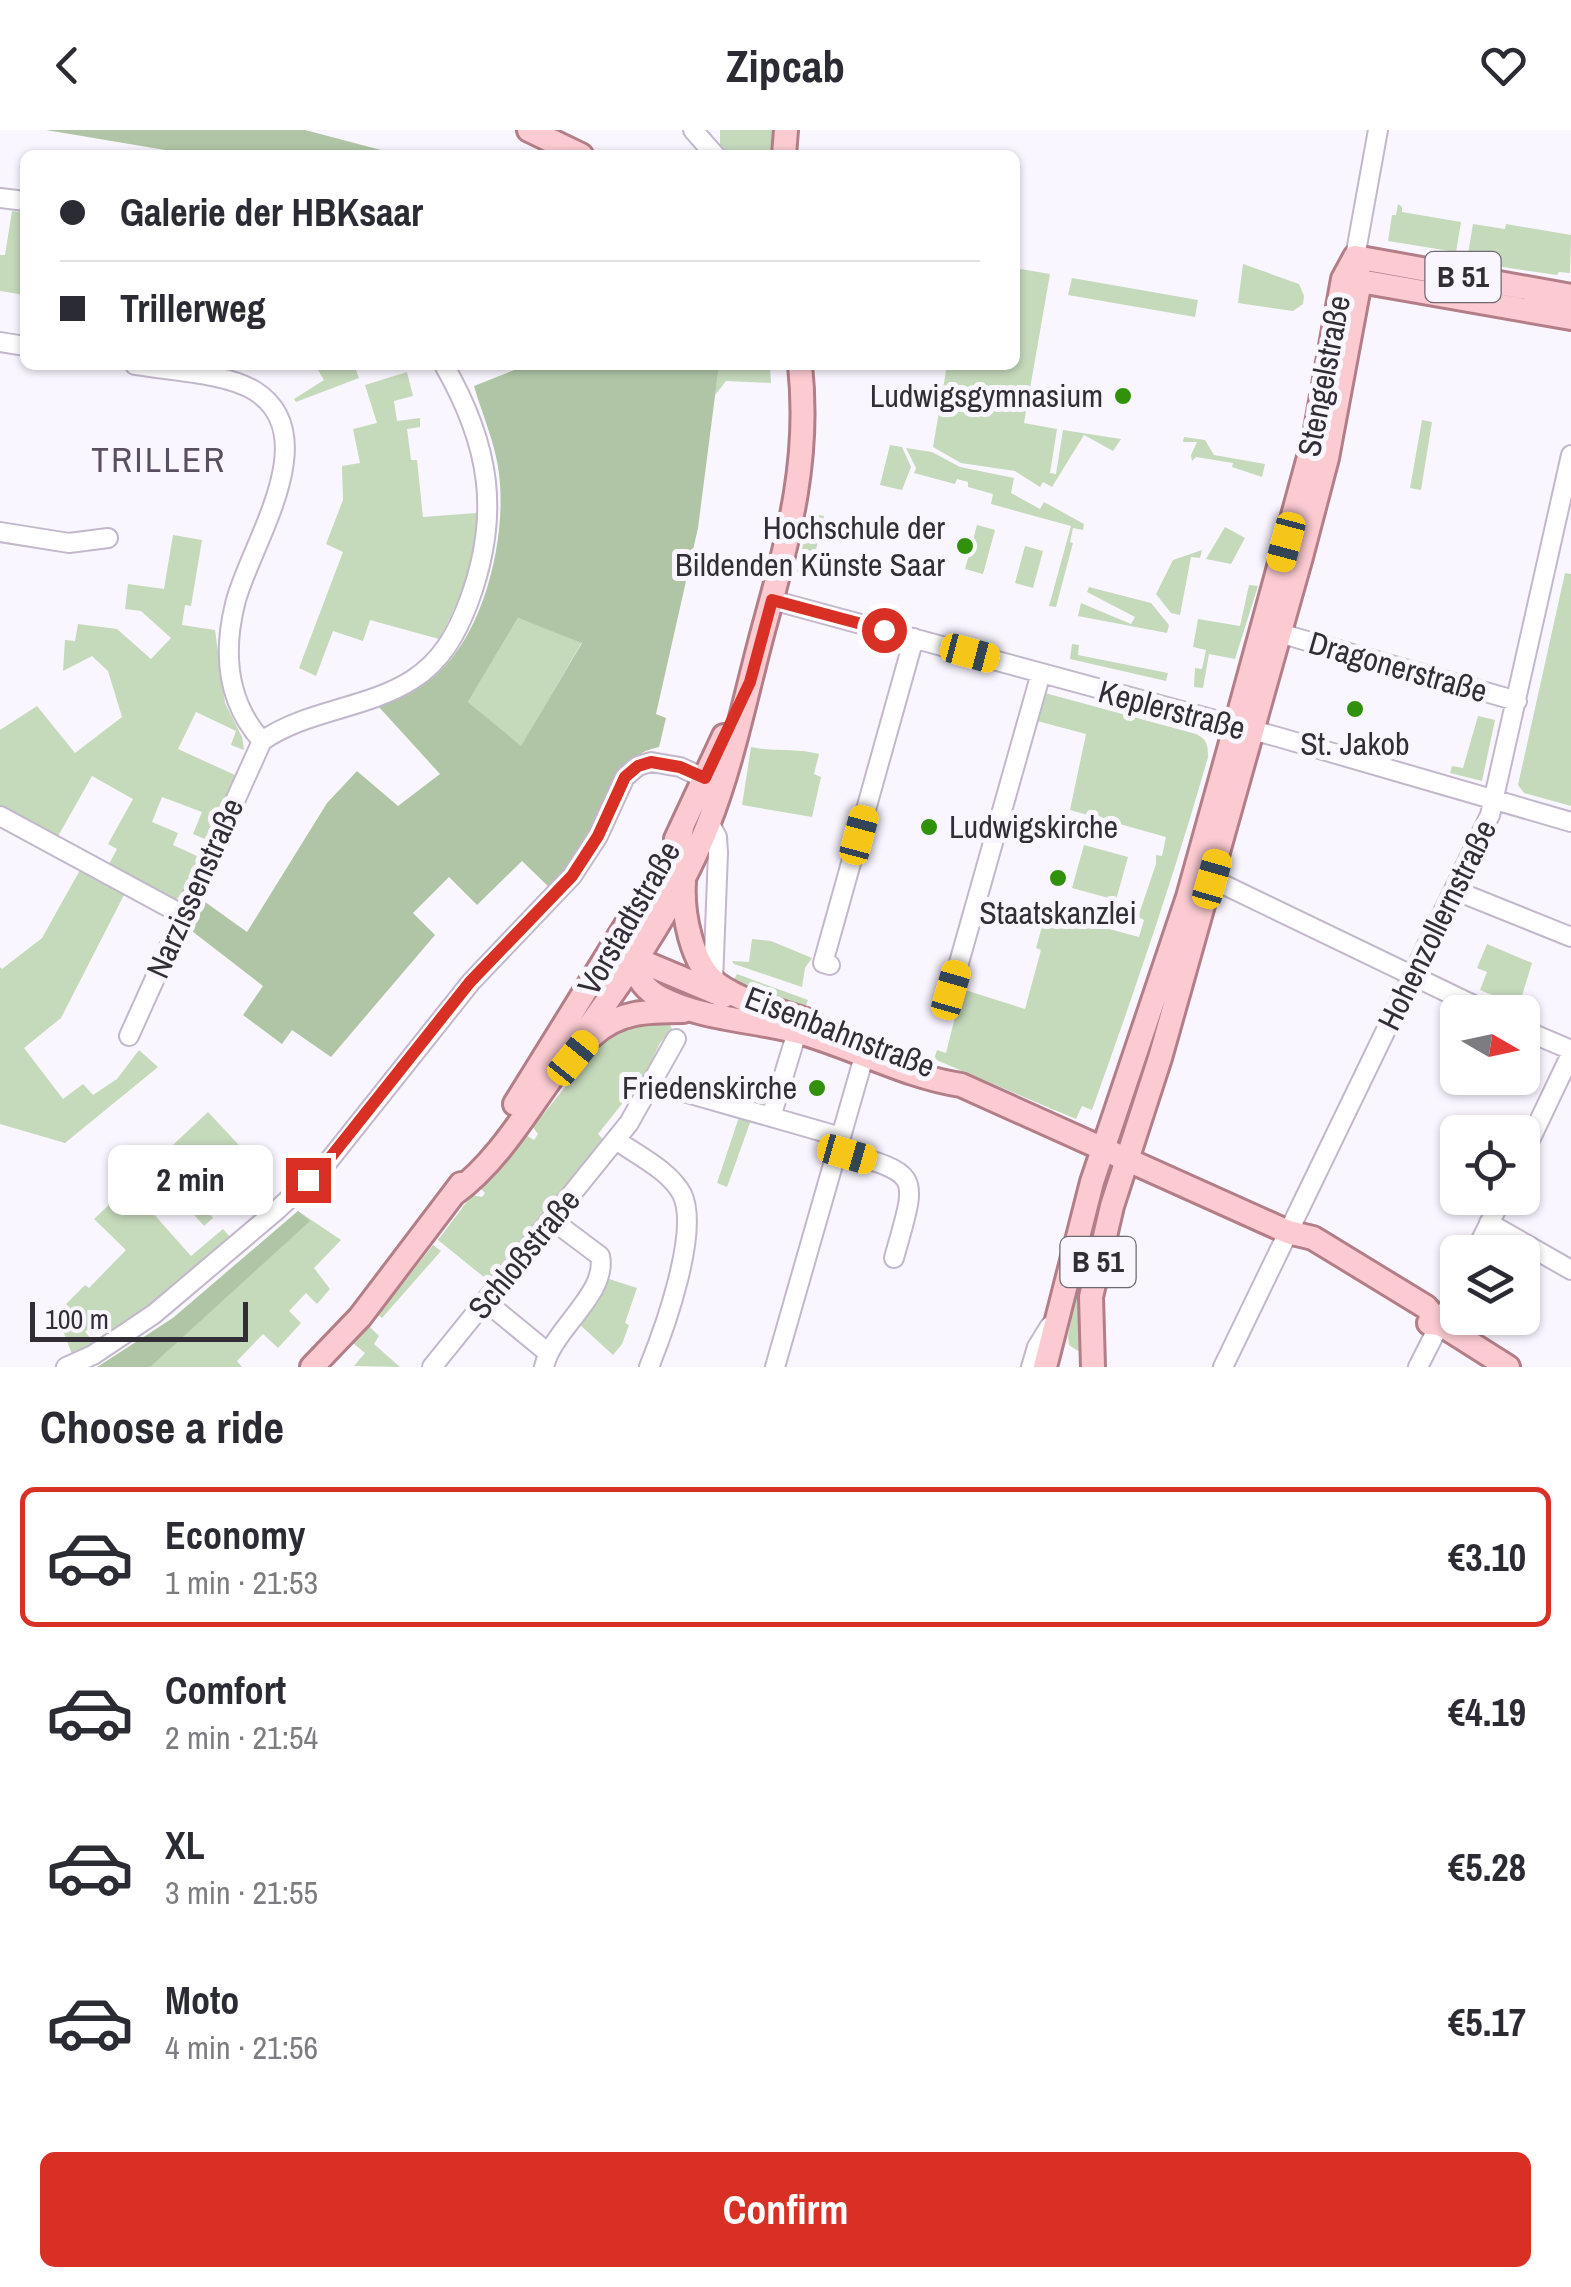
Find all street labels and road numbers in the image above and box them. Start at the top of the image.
road number: B 51 [1426,252,1500,302]
street label: Stengelstraße [1287,292,1360,460]
street label: Dragonerstraße [1304,621,1492,713]
street label: Keplerstraße [1094,669,1250,750]
street label: Narzissenstraße [136,791,253,984]
street label: Hohenzollernstraße [1367,812,1506,1037]
street label: Vorstadtstraße [567,833,690,1002]
street label: Eisenbahnstraße [739,976,941,1087]
street label: Schloßstraße [458,1180,589,1328]
road number: B 51 [1060,1237,1136,1287]

